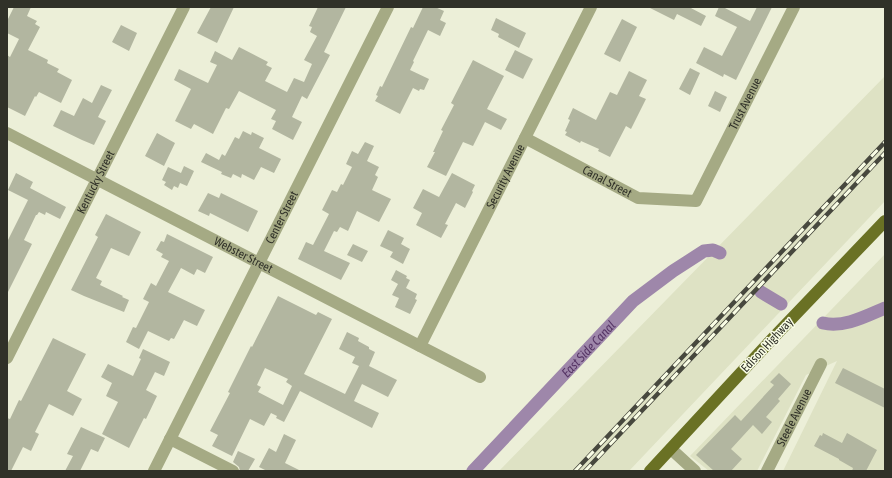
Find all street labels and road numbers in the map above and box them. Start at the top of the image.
street label: Trust Avenue [726,75,764,132]
street label: Security Avenue [483,142,528,211]
street label: Kentucky Street [74,148,118,216]
street label: Canal Street [580,163,635,201]
street label: Center Street [263,188,301,246]
street label: Webster Street [212,234,276,276]
street label: Edison Highway [738,315,796,375]
street label: Steele Avenue [774,386,814,449]

